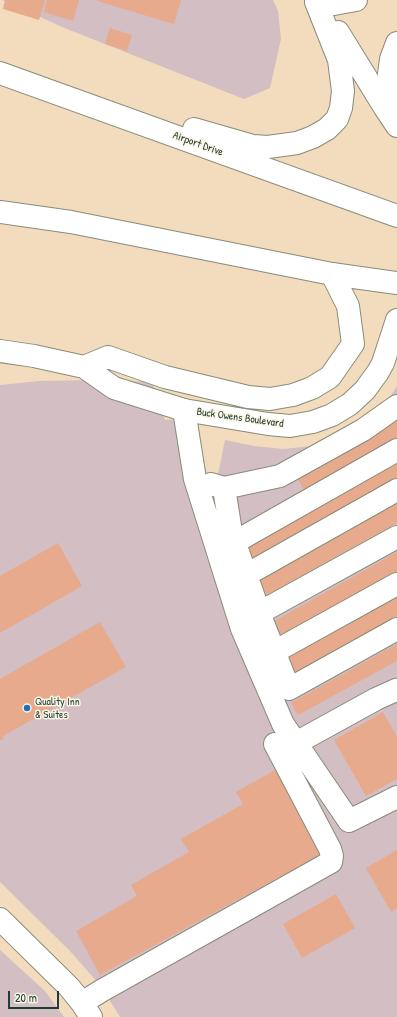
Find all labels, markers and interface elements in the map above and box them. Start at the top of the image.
street label: Airport Drive [171,129,225,159]
street label: Buck Owens Boulevard [196,405,284,431]
place label: Quality Inn & Suites [35,695,80,721]
marker: Quality Inn & Suites [22,703,32,713]
scale bar [10,983,61,1009]
text: 20 m [15,989,37,1006]

